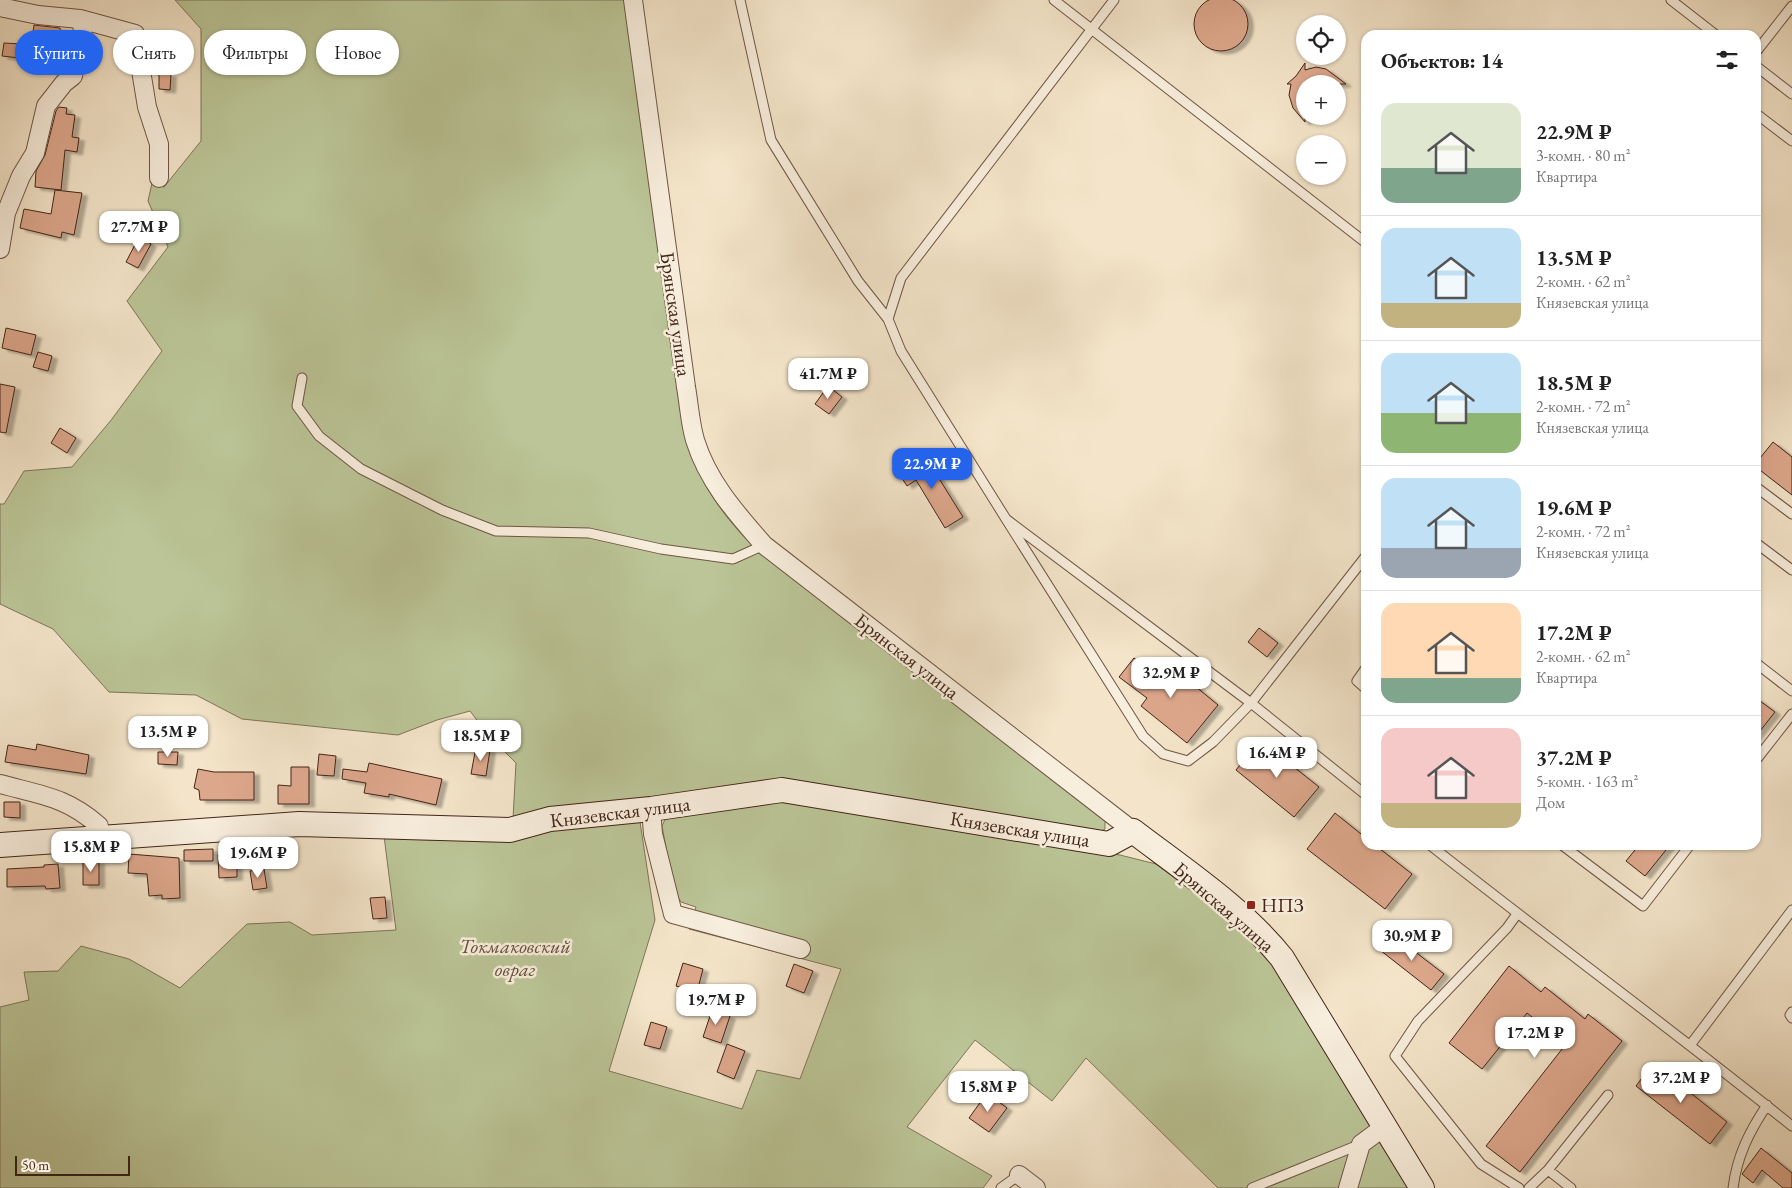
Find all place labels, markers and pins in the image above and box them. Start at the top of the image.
pin: 27.7M ₽ [93,210,185,253]
pin: 41.7M ₽ [782,358,874,400]
pin: 22.9M ₽ [886,448,978,490]
pin: 32.9M ₽ [1125,656,1217,699]
pin: 13.5M ₽ [122,716,214,758]
pin: 18.5M ₽ [435,720,527,762]
pin: 16.4M ₽ [1231,736,1323,779]
pin: 15.8M ₽ [45,830,137,873]
pin: 19.6M ₽ [212,836,304,879]
place label: НПЗ [1261,892,1304,918]
marker: НПЗ [1245,899,1257,911]
pin: 30.9M ₽ [1366,920,1458,962]
pin: 19.7M ₽ [670,984,762,1026]
pin: 17.2M ₽ [1489,1016,1581,1059]
pin: 37.2M ₽ [1635,1062,1727,1104]
pin: 15.8M ₽ [942,1070,1034,1113]

